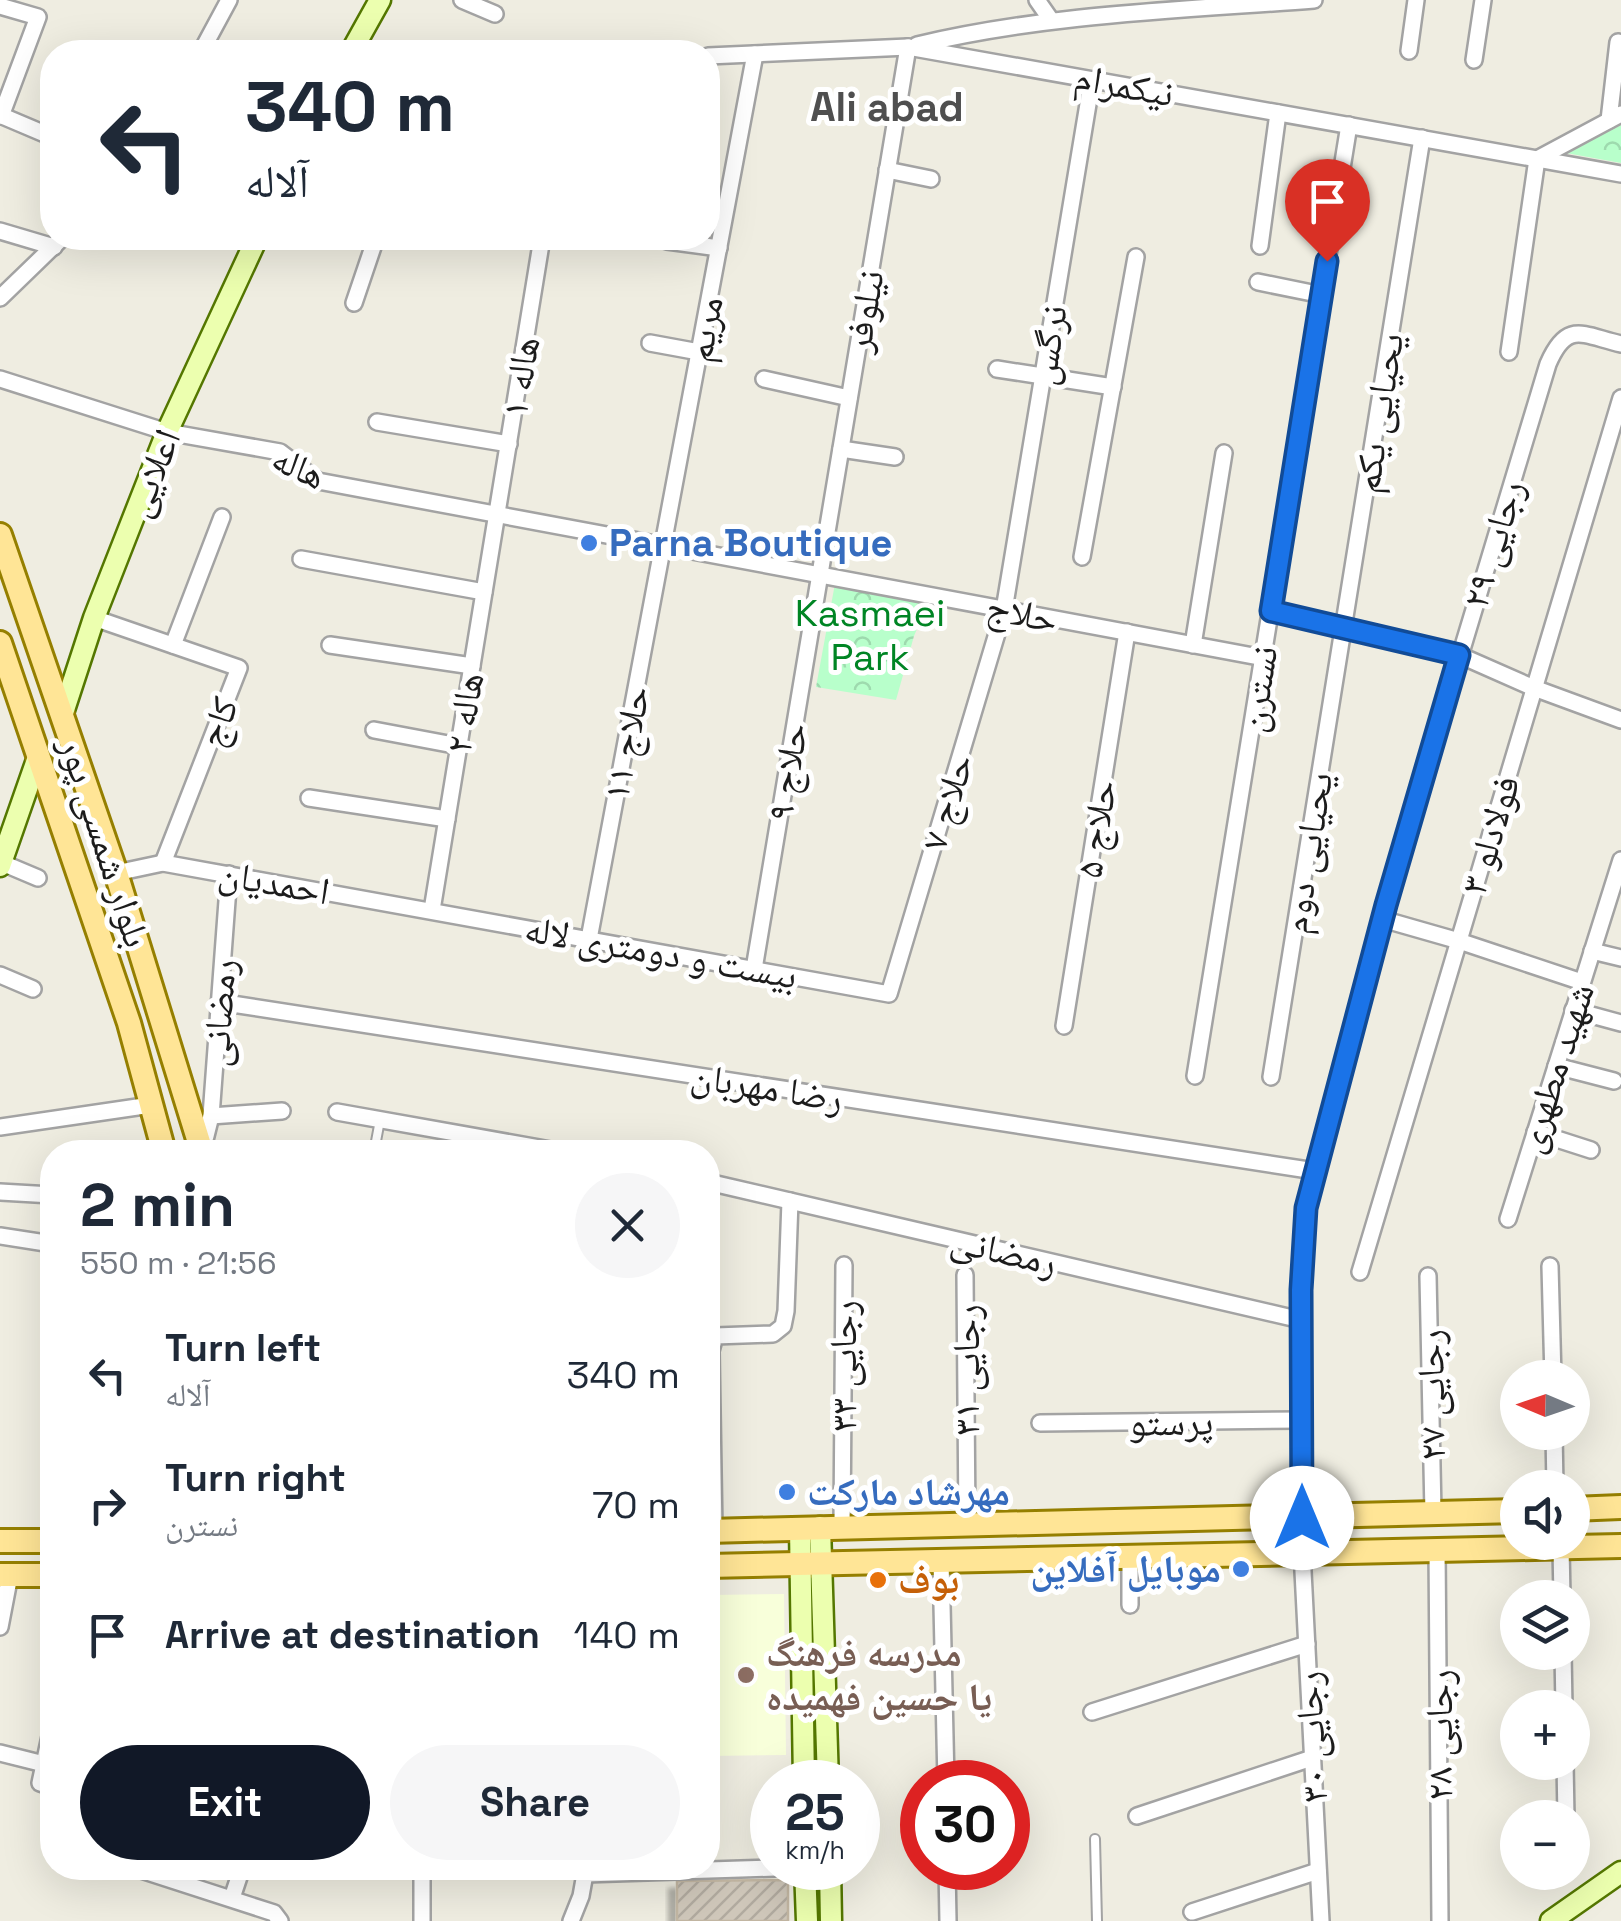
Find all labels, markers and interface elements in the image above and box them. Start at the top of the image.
street label: نیکمرام [1070,53,1178,118]
text: 340 m [245,62,455,151]
icon: left [80,80,210,210]
district label: Ali abad [810,82,964,133]
text: آلاله [245,153,309,210]
pin [1285,159,1370,262]
icon: arrive [1300,174,1355,229]
street label: نیلوفر [833,266,895,357]
street label: مریم [674,292,735,366]
street label: نرگس [1018,302,1078,388]
street label: یحیایی یکم [1342,330,1415,496]
street label: هاله ۱ [490,333,550,421]
street label: اعلایی [113,422,191,524]
street label: هاله [265,434,333,500]
street label: رجایی ۲۹ [1451,474,1535,614]
place label: Parna Boutique [609,519,893,567]
marker: Parna Boutique [578,532,600,554]
street label: حلاج [982,583,1062,643]
park label: Kasmaei Park [795,589,945,681]
street label: نسترن [1227,642,1289,736]
street label: هاله ۲ [434,669,494,757]
street label: حلاج ۱۱ [591,682,661,804]
street label: کاج [187,690,249,754]
street label: حلاج ۹ [756,720,818,824]
street label: بلوار شمسی پور [48,730,162,953]
street label: حلاج ۷ [910,748,984,856]
street label: یحیایی دوم [1271,769,1344,937]
street label: فولادلو ۳ [1449,770,1531,900]
street label: حلاج ۵ [1065,777,1127,881]
street label: احمدیان [215,849,333,915]
street label: بیست و دومتری لاله [521,904,801,1000]
street label: رمضانی [191,958,247,1068]
street label: شهید مطهری [1505,977,1605,1159]
street label: رضا مهربان [687,1051,847,1123]
text: 2 min [80,1167,235,1244]
button: close [575,1173,680,1278]
street label: رمضانی [946,1215,1062,1287]
text: 550 m · 21:56 [80,1243,277,1283]
street label: رجایی ۳۳ [819,1300,867,1432]
street label: رجایی ۳۱ [942,1304,990,1436]
text: Turn left [165,1324,321,1372]
street label: رجایی ۲۷ [1406,1329,1456,1461]
icon: left [80,1348,135,1403]
text: 340 m [566,1351,680,1399]
north arrow [1500,1360,1590,1450]
map controls [1500,1360,1590,1890]
text: آلاله [165,1375,210,1415]
street label: پرستو [1128,1397,1214,1447]
text: Turn right [165,1454,346,1502]
position arrow [1250,1466,1354,1570]
place label: مهرشاد مارکت [807,1468,1010,1516]
button: sound [1500,1470,1590,1560]
icon: right [80,1478,135,1533]
text: 70 m [592,1481,680,1529]
marker: مهرشاد مارکت [776,1481,798,1503]
text: نسترن [165,1505,238,1545]
place label: موبایل آفلاین [1030,1545,1221,1593]
place label: بوف [898,1556,959,1604]
marker: موبایل آفلاین [1230,1558,1252,1580]
marker: بوف [867,1569,889,1591]
button: layers [1500,1580,1590,1670]
icon: arrive [80,1608,135,1663]
text: Arrive at destination [165,1611,540,1659]
text: 140 m [574,1611,680,1659]
place label: مدرسه فرهنگ یا حسین فهمیده [766,1629,992,1721]
marker: مدرسه فرهنگ یا حسین فهمیده [735,1664,757,1686]
street label: رجایی ۲۸ [1415,1669,1463,1801]
street label: رجایی ۳۰ [1284,1670,1338,1804]
button: + [1500,1690,1590,1780]
button: Exit [80,1745,370,1860]
button: Share [390,1745,680,1860]
speed limit sign: 30 [900,1760,1030,1890]
text: 25 [785,1781,845,1845]
button: − [1500,1800,1590,1890]
text: km/h [785,1834,845,1866]

